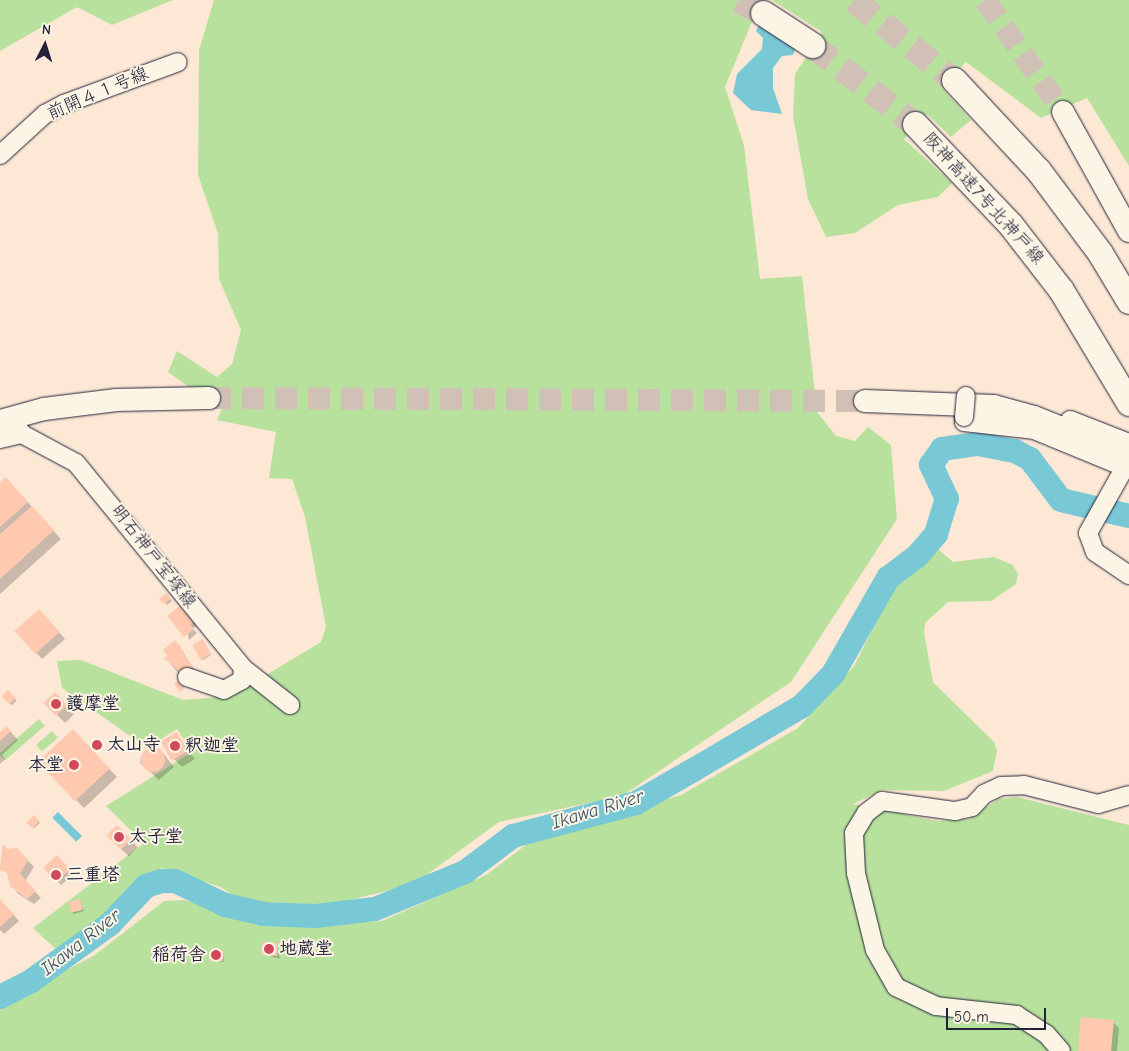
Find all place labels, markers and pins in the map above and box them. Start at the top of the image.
place label: 護摩堂 [66,693,120,715]
marker: 護摩堂 [50,698,62,710]
place label: 太山寺 [107,734,161,756]
place label: 釈迦堂 [185,735,239,757]
marker: 太山寺 [91,739,103,751]
marker: 釈迦堂 [169,740,181,752]
place label: 本堂 [28,754,64,776]
marker: 本堂 [68,759,80,771]
place label: 太子堂 [129,826,183,848]
marker: 太子堂 [113,831,125,843]
place label: 三重塔 [66,864,120,886]
marker: 三重塔 [50,869,62,881]
place label: 地蔵堂 [279,938,333,960]
marker: 地蔵堂 [263,943,275,955]
place label: 稲荷舎 [152,944,206,966]
marker: 稲荷舎 [210,949,222,961]

